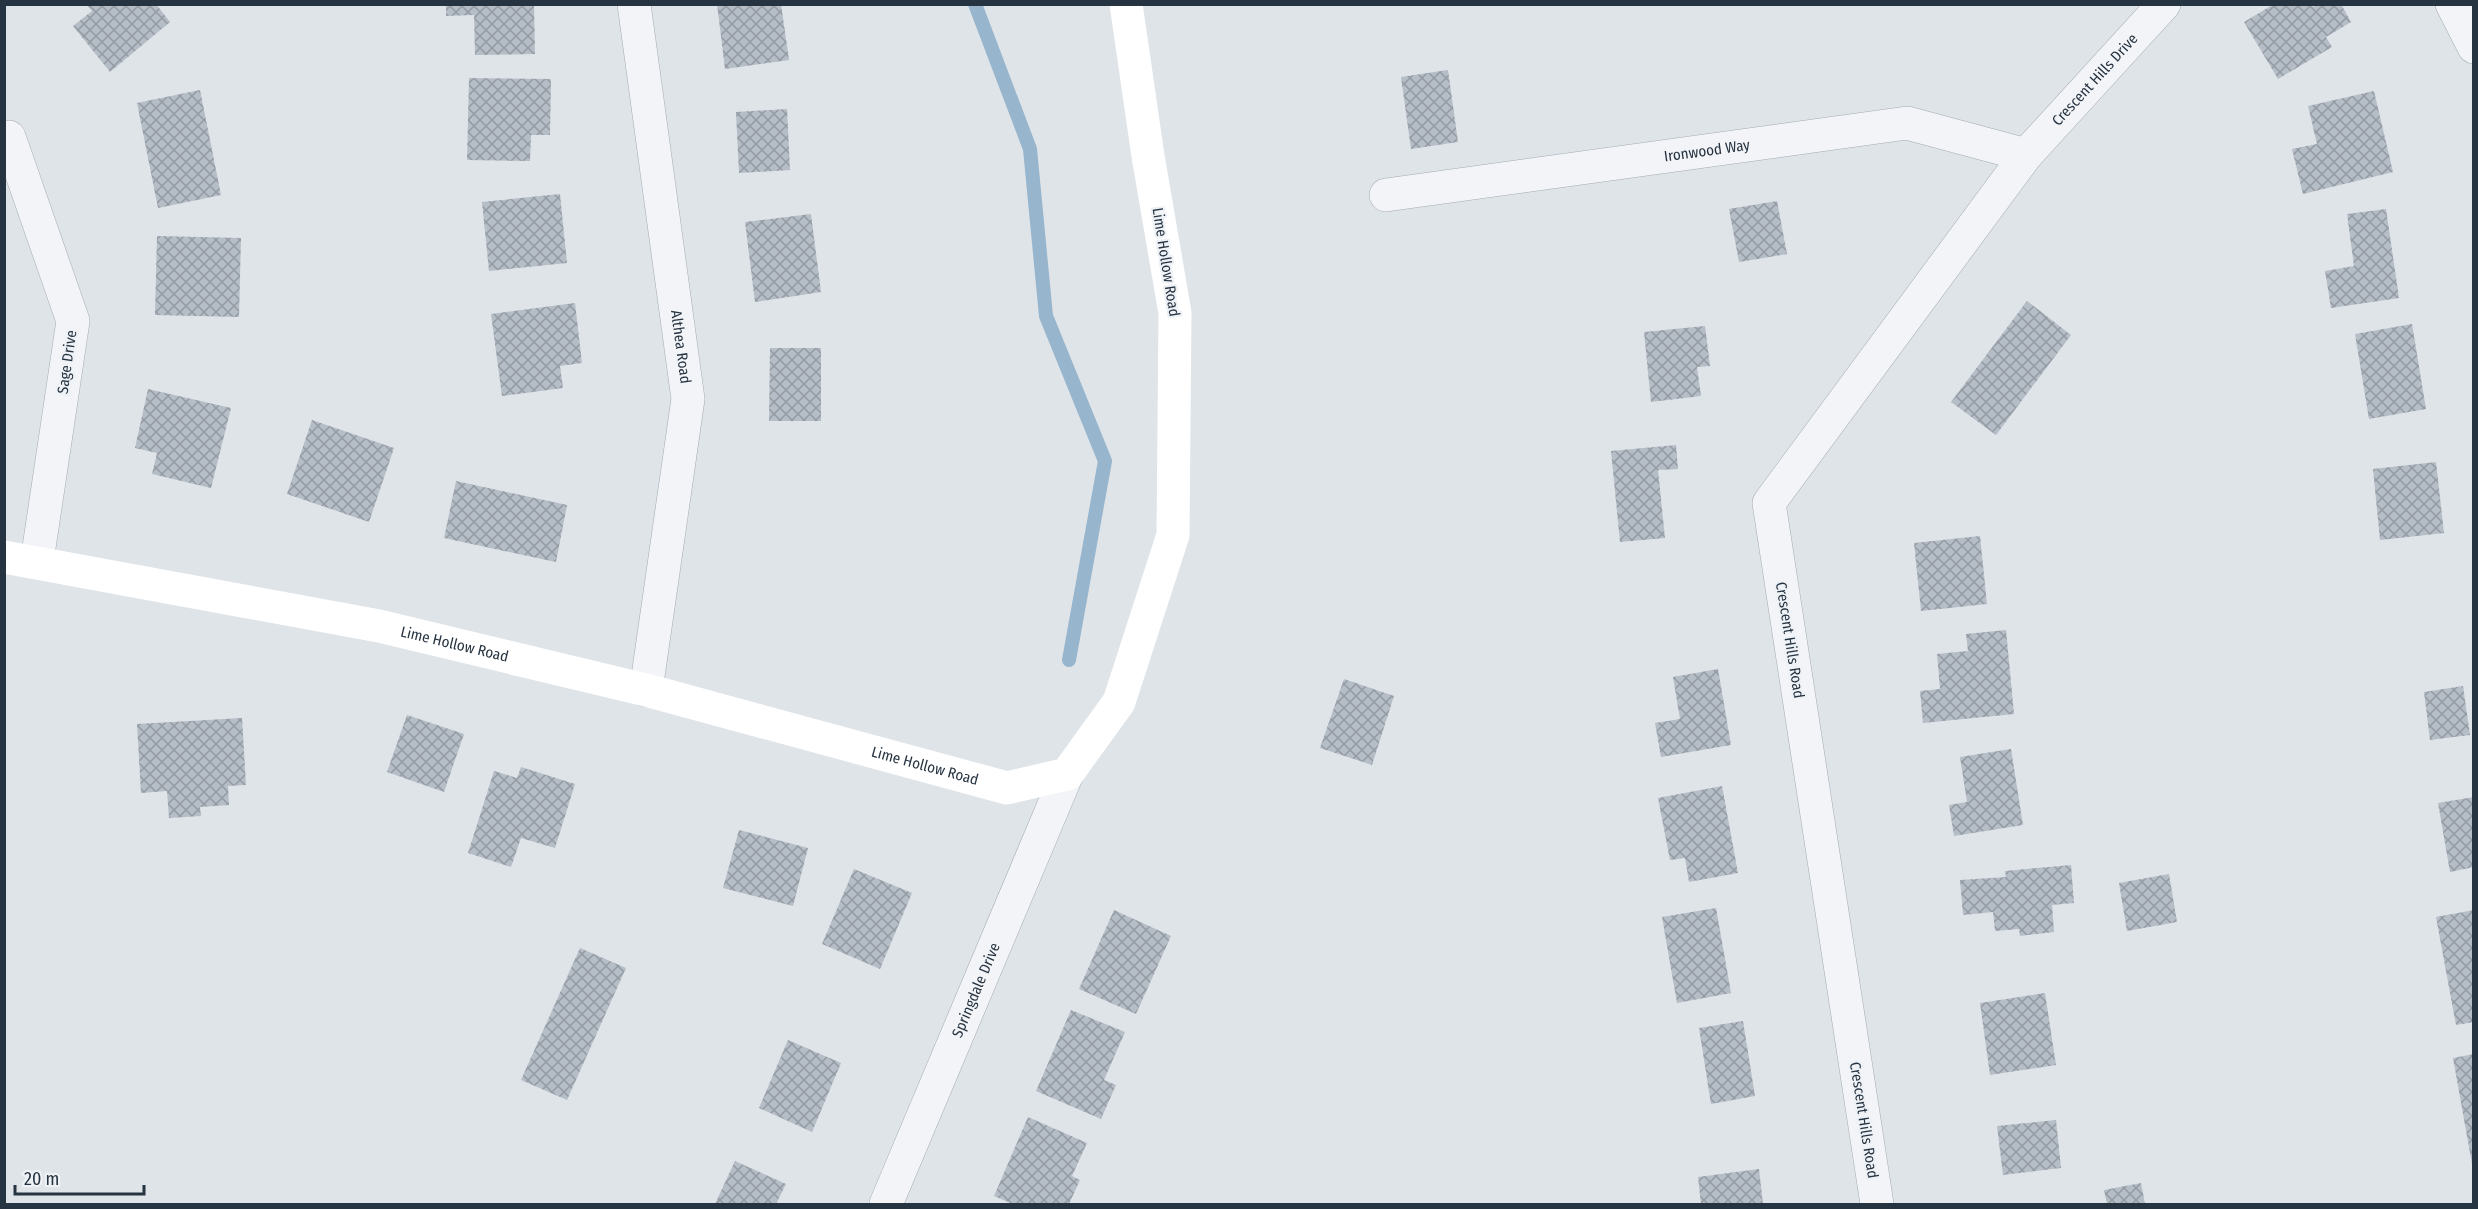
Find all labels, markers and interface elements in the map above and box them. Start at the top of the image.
street label: Crescent Hills Drive [2048,30,2142,129]
street label: Ironwood Way [1663,136,1751,165]
street label: Lime Hollow Road [1149,206,1183,318]
street label: Althea Road [667,309,695,385]
street label: Sage Drive [54,329,80,395]
street label: Crescent Hills Road [1772,580,1808,700]
street label: Lime Hollow Road [399,623,510,666]
street label: Lime Hollow Road [870,743,981,789]
street label: Springdale Drive [948,940,1004,1040]
street label: Crescent Hills Road [1846,1060,1882,1180]
scale bar [15,1158,144,1196]
text: 20 m [24,1168,59,1190]

